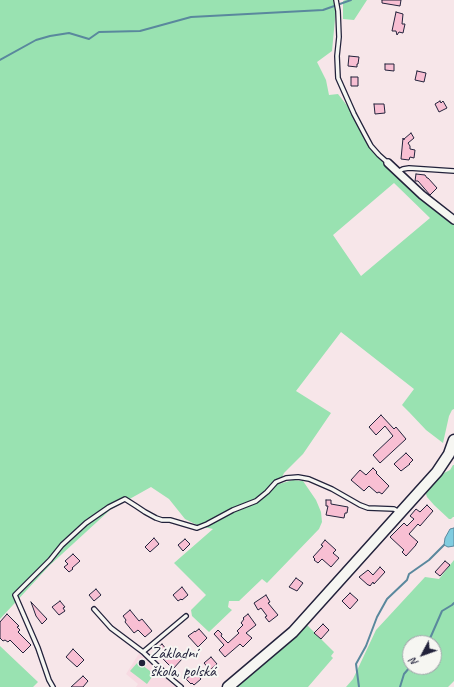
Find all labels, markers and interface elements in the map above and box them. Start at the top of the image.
north arrow [402,635,442,675]
place label: Základní škola, polská [150,644,216,682]
text: N [406,655,421,669]
marker: Základní škola, polská [137,658,147,668]

